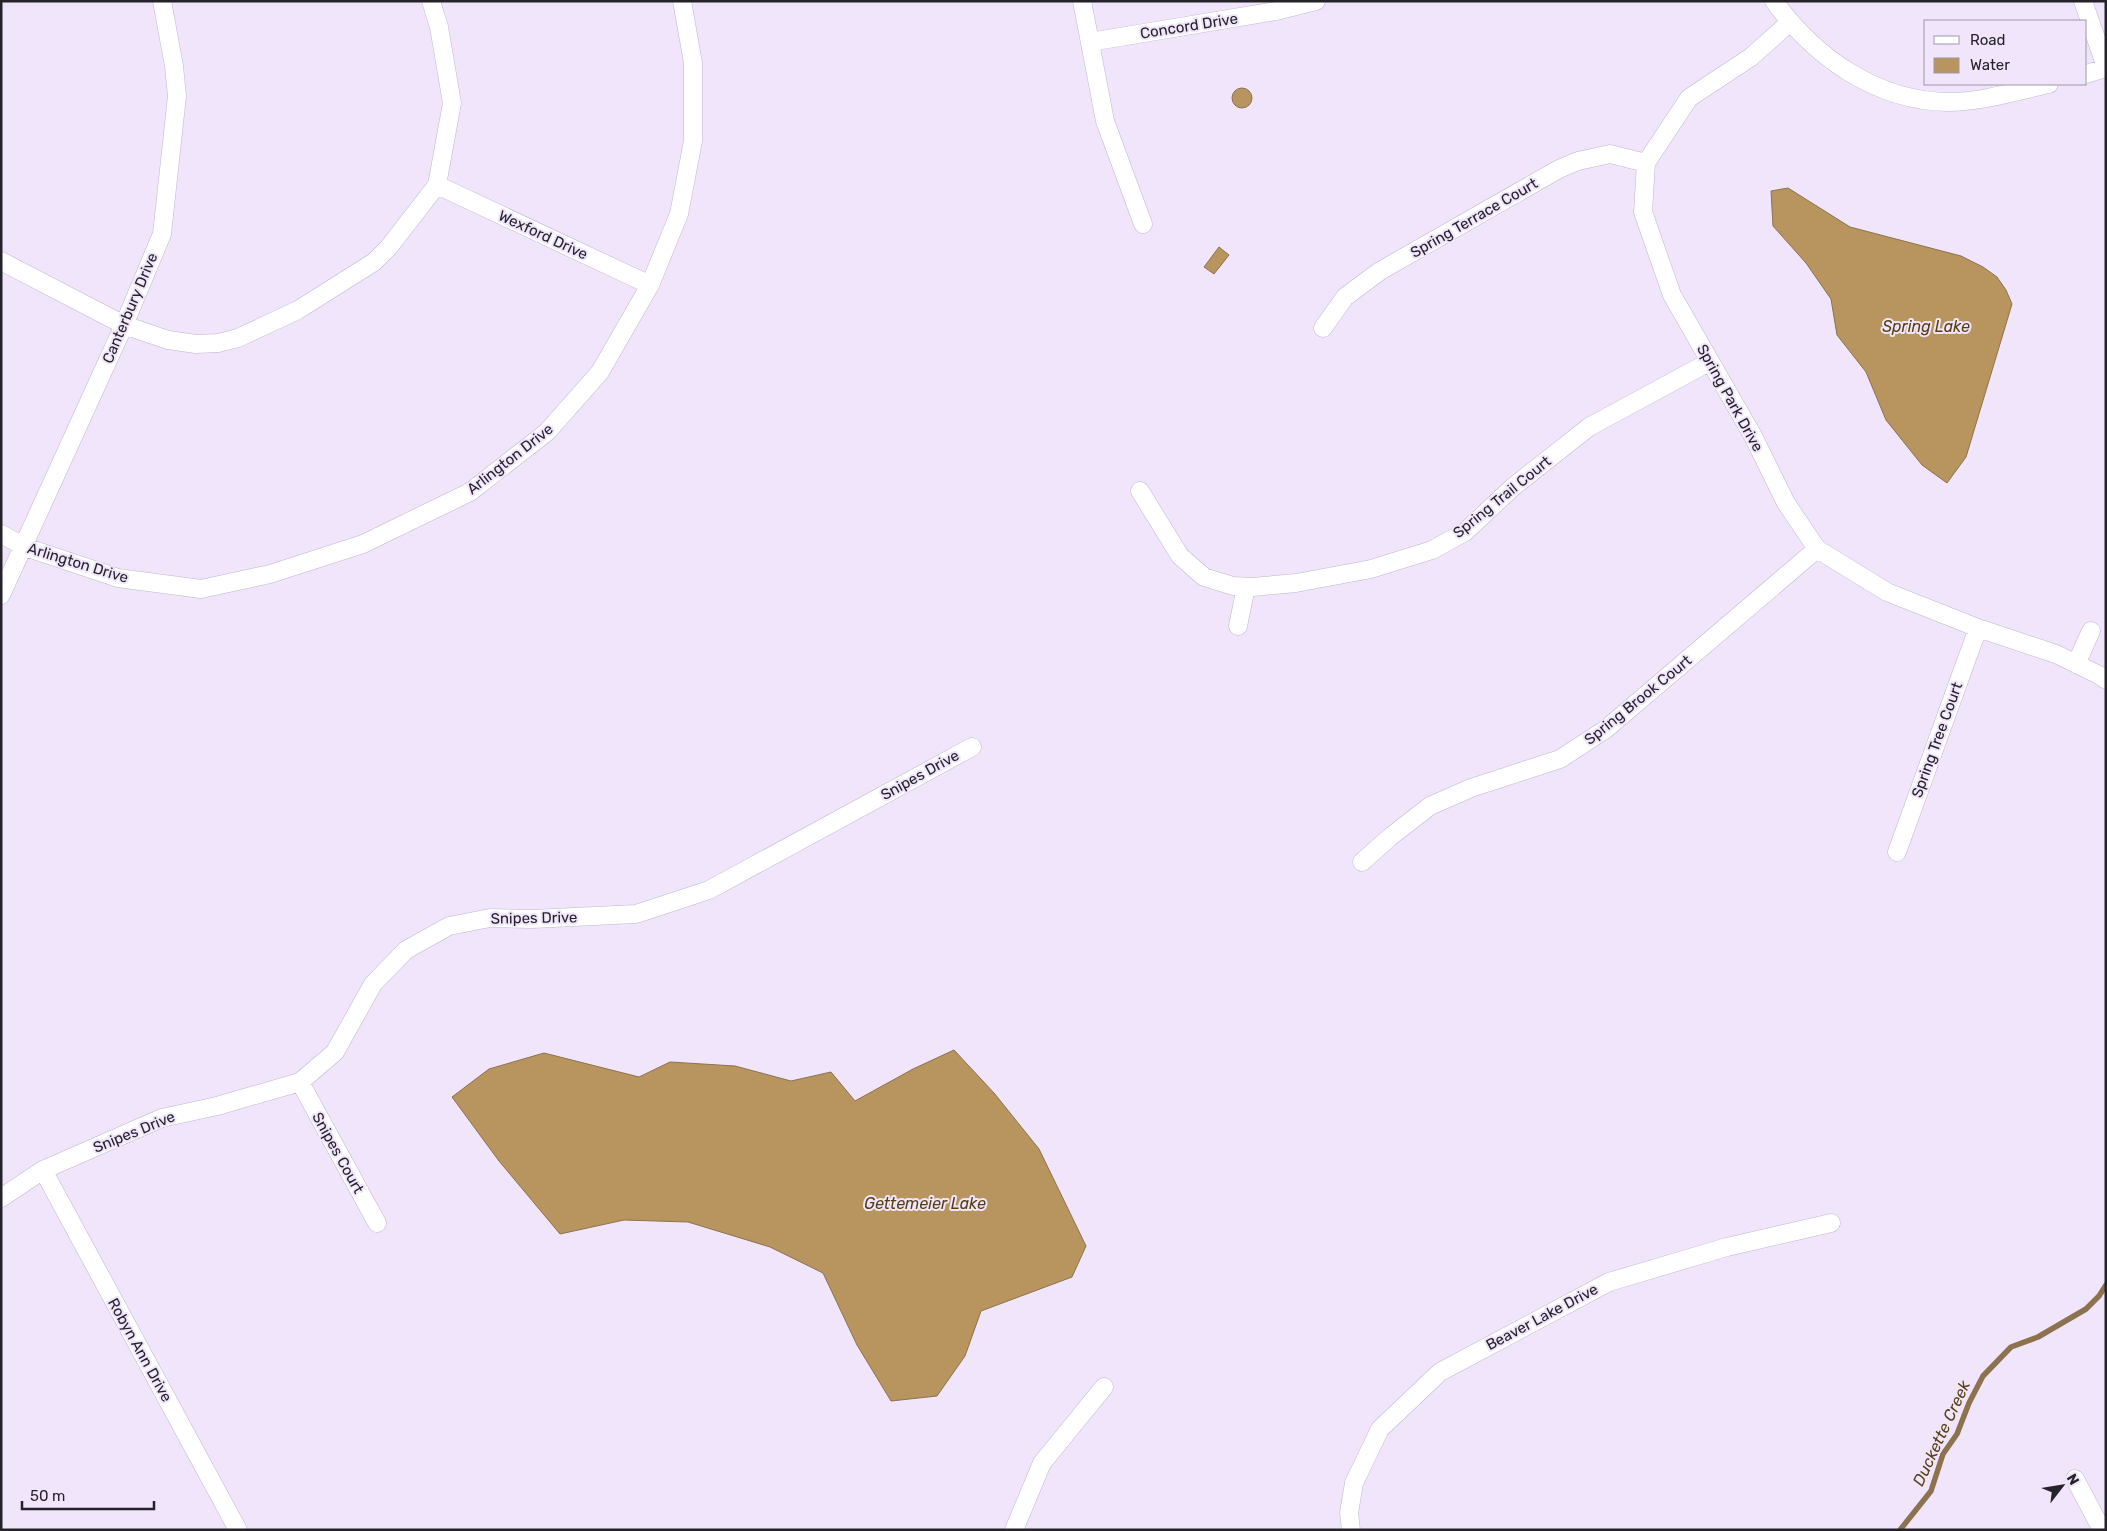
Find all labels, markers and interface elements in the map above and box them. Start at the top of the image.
street label: Concord Drive [1139,9,1239,43]
legend [1924,20,2087,85]
text: Road [1970,31,2006,49]
text: Water [1970,56,2010,74]
street label: Spring Terrace Court [1407,174,1541,262]
street label: Wexford Drive [495,206,591,264]
street label: Canterbury Drive [99,250,161,366]
water label: Spring Lake [1882,317,1970,336]
street label: Spring Park Drive [1693,341,1767,455]
street label: Arlington Drive [463,420,557,498]
street label: Spring Trail Court [1450,452,1555,542]
street label: Arlington Drive [25,539,131,587]
street label: Spring Brook Court [1581,651,1695,749]
street label: Spring Tree Court [1908,680,1966,800]
street label: Snipes Drive [878,746,962,804]
street label: Snipes Drive [490,908,578,928]
street label: Snipes Drive [90,1107,178,1157]
street label: Snipes Court [308,1109,368,1197]
water label: Gettemeier Lake [864,1194,986,1213]
street label: Beaver Lake Drive [1483,1280,1601,1354]
street label: Robyn Ann Drive [104,1295,176,1405]
water label: Duckette Creek [1909,1377,1974,1489]
north arrow [2037,1461,2087,1511]
text: N [2063,1471,2083,1488]
scale bar [22,1478,155,1510]
text: 50 m [30,1487,65,1505]

